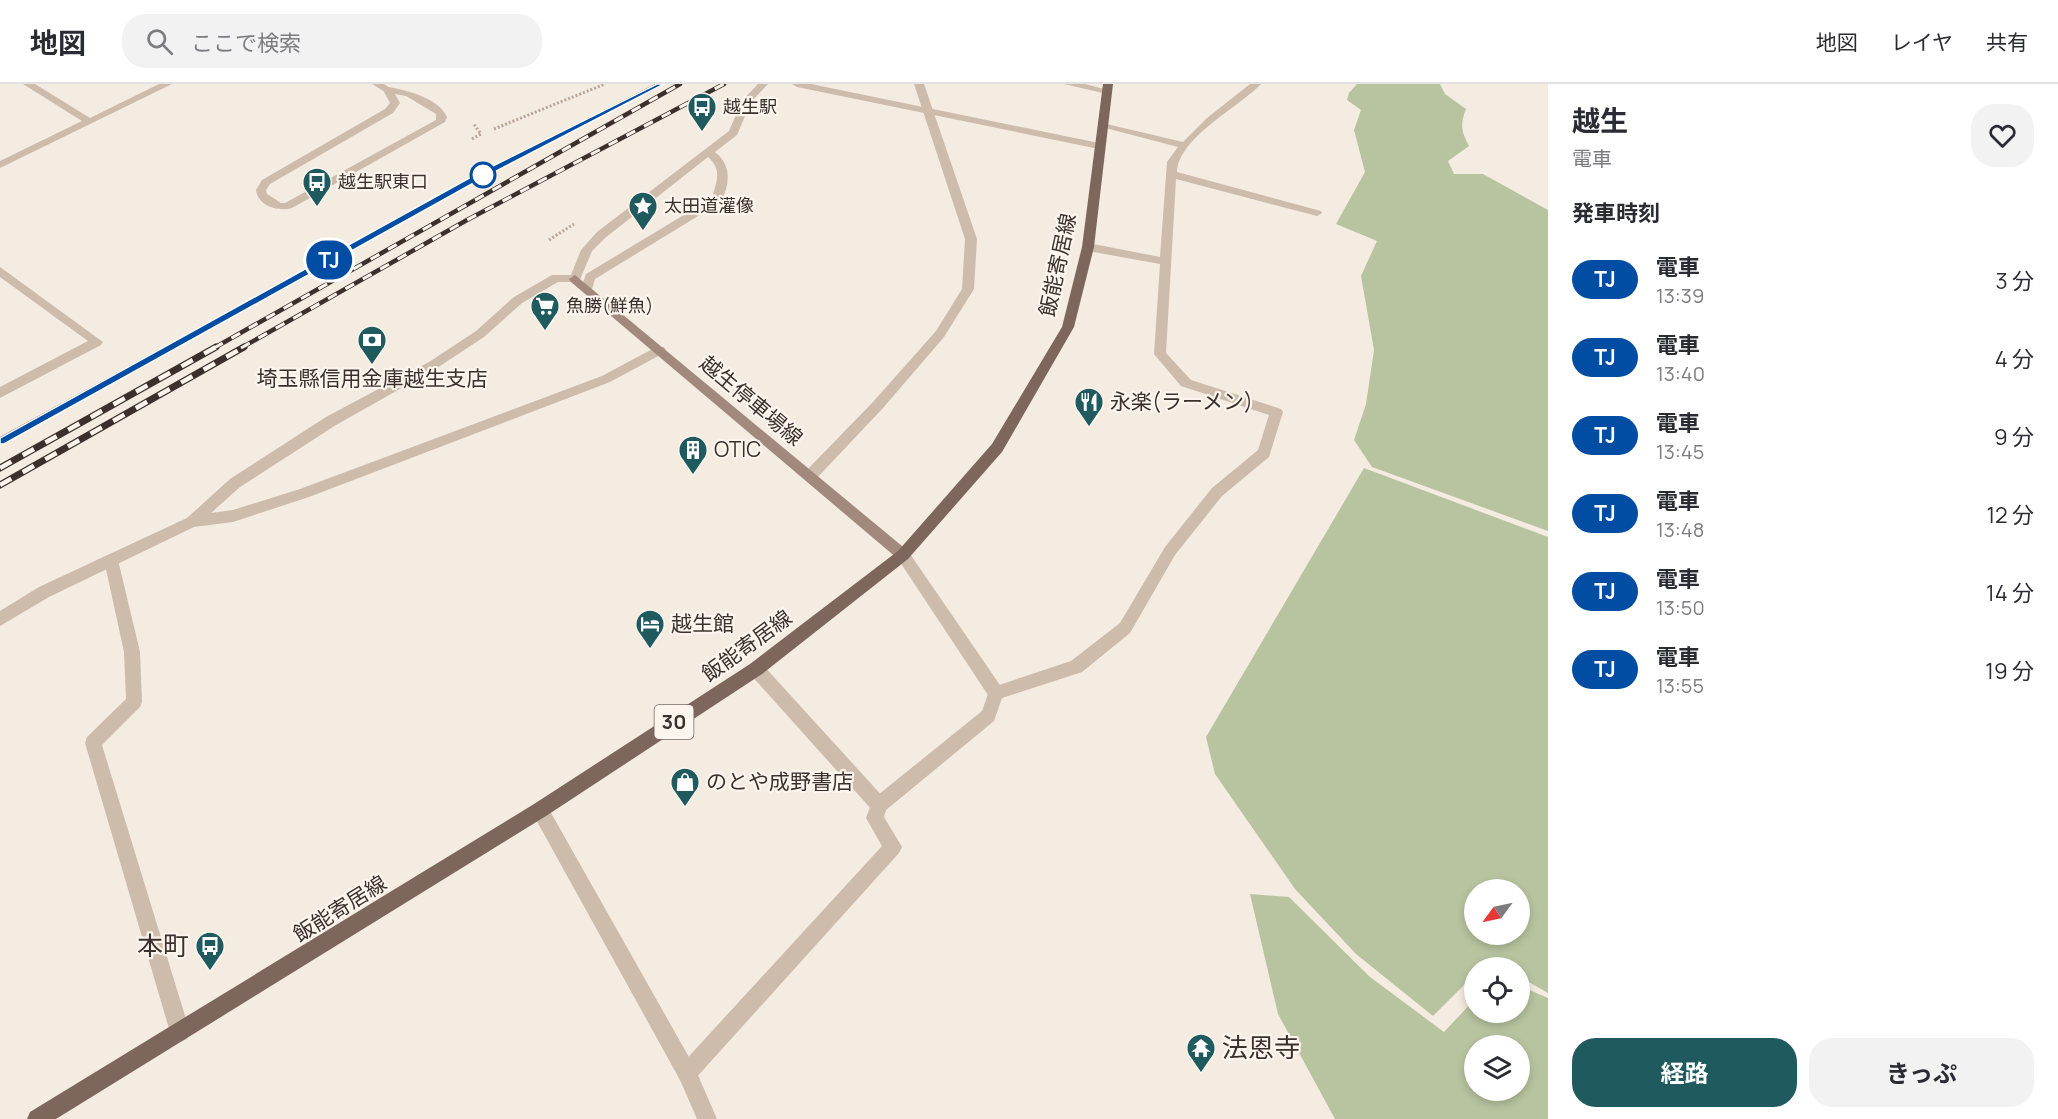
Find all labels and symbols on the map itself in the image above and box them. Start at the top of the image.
bus stop icon: 越生駅 [686,91,718,133]
place label: 越生駅 [723,94,777,118]
unlabelled marker [470,162,496,188]
bus stop icon: 越生駅東口 [301,166,333,208]
place label: 越生駅東口 [338,169,428,193]
place icon: 太田道灌像 [627,190,659,232]
place label: 太田道灌像 [664,193,754,217]
street label: 飯能寄居線 [1032,211,1082,319]
line badge: TJ [302,240,356,279]
supermarket icon: 魚勝(鮮魚) [529,290,561,332]
place label: 魚勝(鮮魚) [566,293,653,317]
bank icon: 埼玉縣信用金庫越生支店 [356,324,388,366]
street label: 越生停車場線 [694,349,809,451]
place label: 埼玉縣信用金庫越生支店 [257,364,488,392]
restaurant icon: 永楽(ラーメン) [1073,386,1105,428]
place label: 永楽(ラーメン) [1110,387,1253,415]
building icon: OTIC [677,434,709,476]
place label: OTIC [714,435,761,463]
street label: 飯能寄居線 [696,603,797,687]
hotel icon: 越生館 [634,608,666,650]
place label: 越生館 [671,609,734,637]
road number: 30 [654,705,694,739]
shop icon: のとや成野書店 [669,766,701,808]
place label: のとや成野書店 [706,767,853,795]
street label: 飯能寄居線 [288,868,391,948]
north arrow [1464,879,1530,945]
place label: 本町 [137,927,189,963]
bus stop icon: 本町 [194,930,226,972]
place label: 法恩寺 [1222,1029,1300,1065]
temple icon: 法恩寺 [1185,1032,1217,1074]

